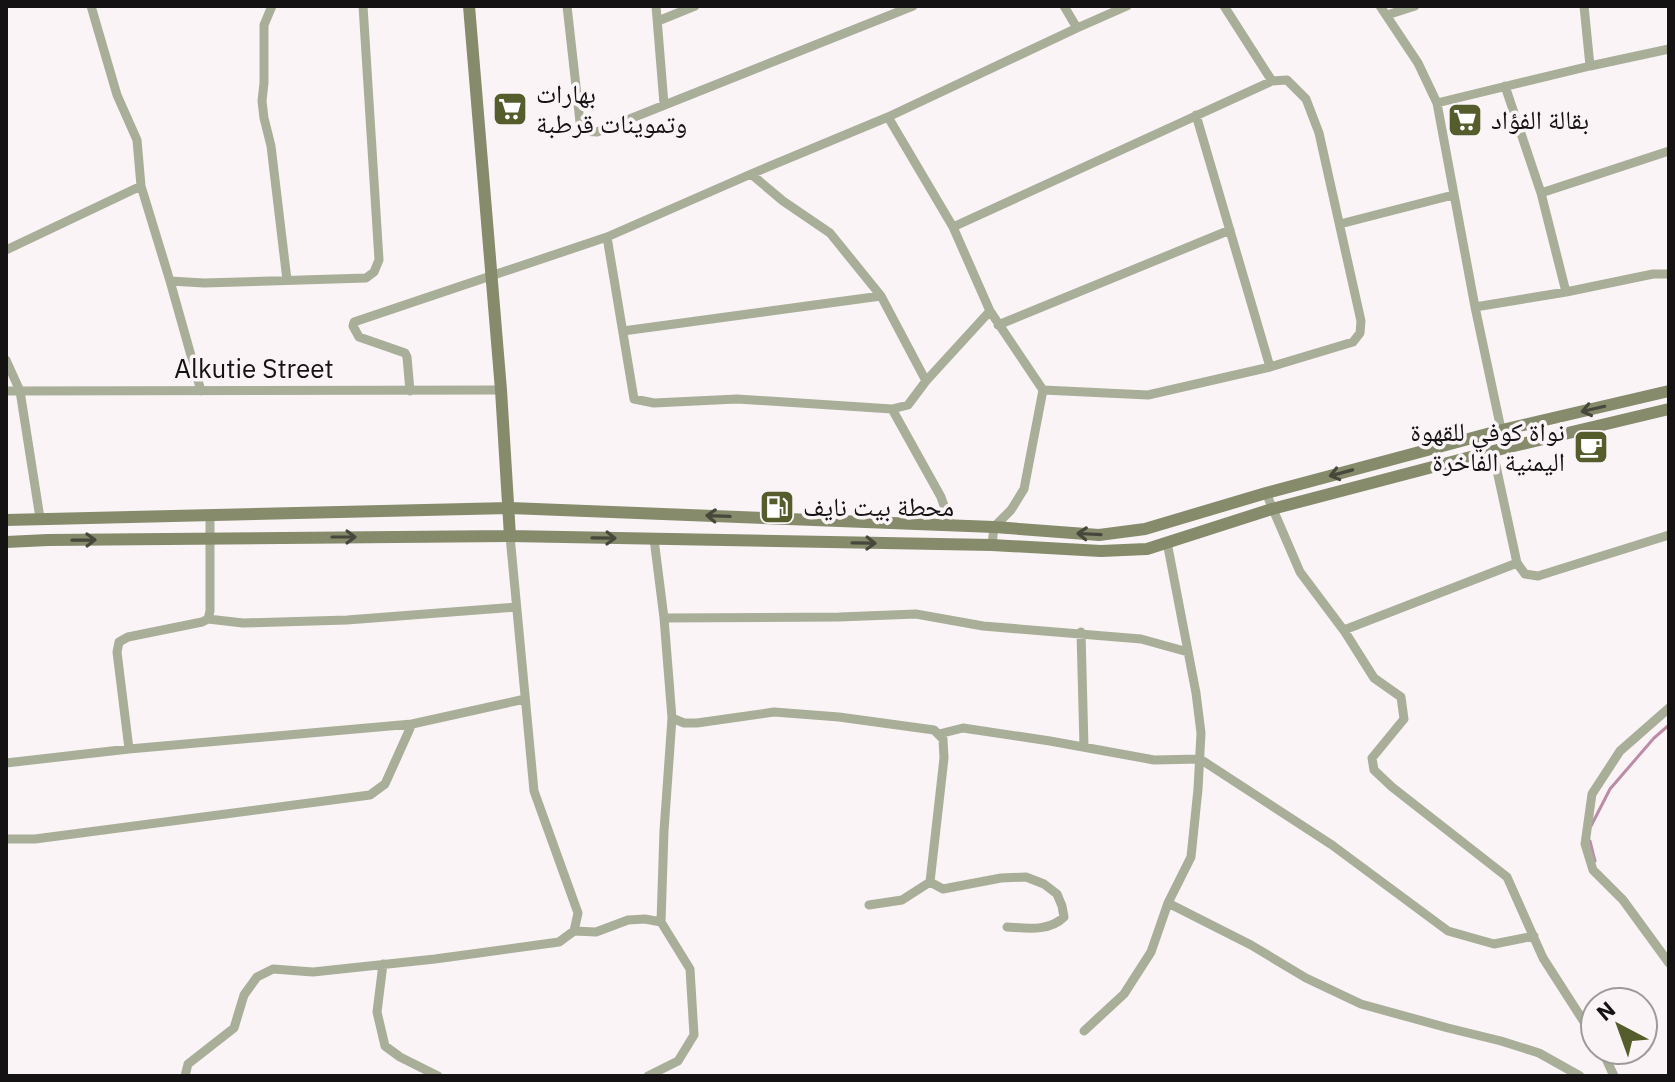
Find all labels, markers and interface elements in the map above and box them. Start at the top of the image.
place label: بهارات وتموينات قرطبة [536,76,687,140]
supermarket icon: بهارات وتموينات قرطبة [491,90,529,128]
supermarket icon: بقالة الفؤاد [1446,101,1484,139]
place label: بقالة الفؤاد [1491,102,1589,136]
street label: Alkutie Street [174,351,334,385]
one-way arrow [1581,402,1606,417]
place label: نواة كوفي للقهوة اليمنية الفاخرة [1410,414,1565,478]
cafe icon: نواة كوفي للقهوة اليمنية الفاخرة [1572,428,1610,466]
one-way arrow [1329,466,1355,481]
fuel station icon: محطة بيت نايف [758,488,796,526]
place label: محطة بيت نايف [803,489,954,523]
one-way arrow [705,509,732,524]
one-way arrow [1076,526,1103,541]
one-way arrow [330,529,357,545]
one-way arrow [590,530,617,546]
one-way arrow [70,532,97,547]
one-way arrow [850,535,877,550]
north arrow [1579,986,1659,1066]
text: N [1590,994,1621,1027]

